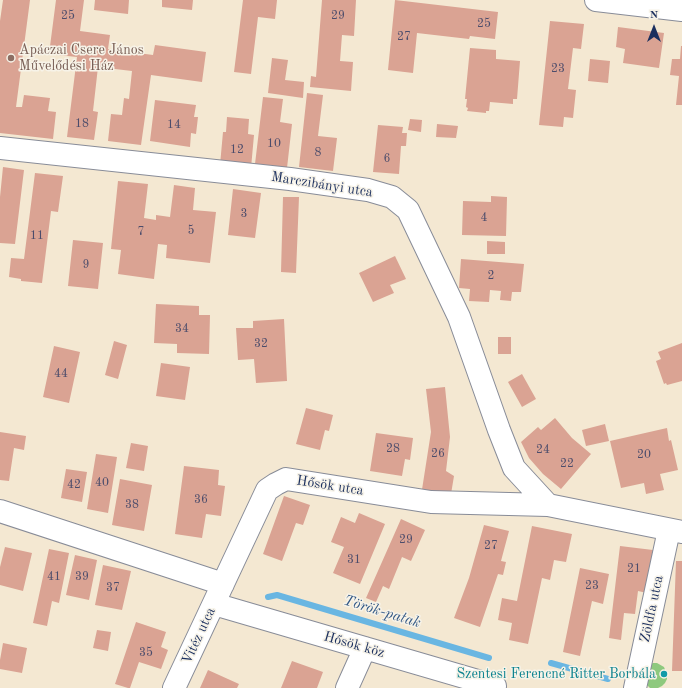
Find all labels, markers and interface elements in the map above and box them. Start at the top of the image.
north arrow [634,8,674,48]
house number: 25 [61,9,75,23]
house number: 29 [331,9,345,23]
text: N [650,10,658,21]
house number: 25 [477,17,491,31]
house number: 27 [397,30,411,44]
place label: Apáczai Csere János Művelődési Ház [19,42,144,74]
marker: Apáczai Csere János Művelődési Ház [6,53,16,63]
house number: 23 [551,62,565,76]
house number: 18 [75,117,89,131]
house number: 14 [167,118,181,132]
house number: 10 [267,137,281,151]
house number: 12 [230,143,244,157]
house number: 8 [315,146,321,160]
house number: 6 [384,152,390,166]
street label: Marczibányi utca [270,169,374,201]
house number: 3 [241,207,247,221]
house number: 4 [481,211,487,225]
house number: 5 [188,224,194,238]
house number: 7 [138,225,144,239]
house number: 11 [30,229,44,243]
house number: 9 [83,258,89,272]
house number: 2 [488,269,494,283]
house number: 34 [175,322,189,336]
house number: 32 [254,337,268,351]
house number: 44 [54,367,68,381]
house number: 28 [386,442,400,456]
house number: 24 [536,443,550,457]
house number: 26 [431,447,445,461]
house number: 20 [637,448,651,462]
house number: 22 [560,457,574,471]
street label: Hősök utca [295,472,365,500]
house number: 40 [95,476,109,490]
house number: 42 [67,478,81,492]
house number: 36 [194,493,208,507]
house number: 38 [125,498,139,512]
house number: 29 [399,533,413,547]
house number: 27 [484,539,498,553]
house number: 31 [347,553,361,567]
house number: 21 [627,562,641,576]
house number: 41 [47,570,61,584]
house number: 39 [75,570,89,584]
street label: Zöldfa utca [637,574,667,644]
house number: 23 [585,579,599,593]
house number: 37 [106,581,120,595]
water label: Török-patak [341,592,423,632]
street label: Vitéz utca [179,605,219,667]
street label: Hősök köz [322,628,386,662]
house number: 35 [139,646,153,660]
place label: Szentesi Ferencné Ritter Borbála [457,666,656,682]
marker: Szentesi Ferencné Ritter Borbála [659,669,669,679]

